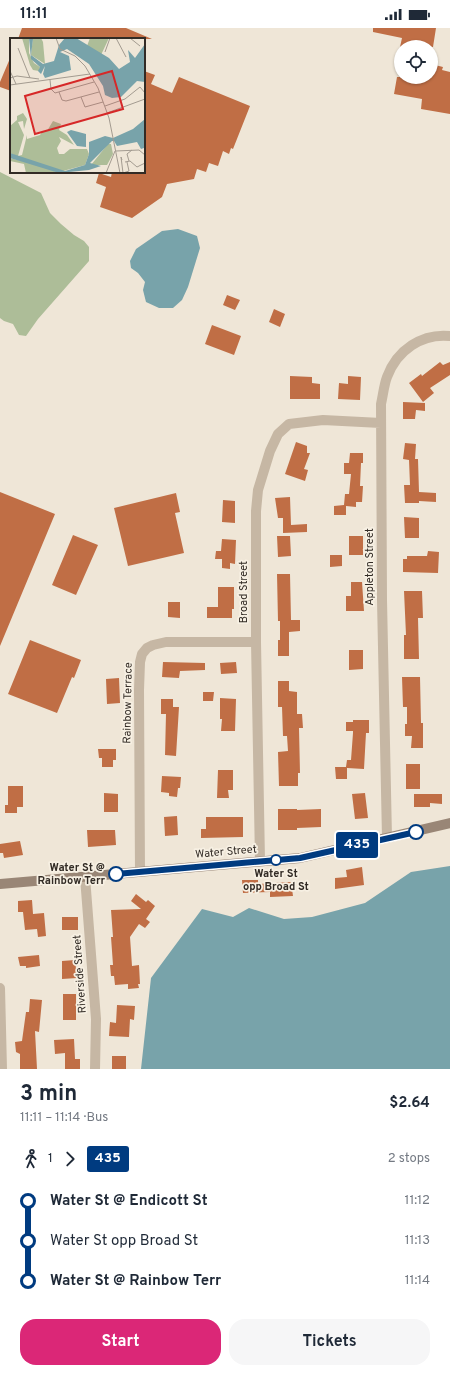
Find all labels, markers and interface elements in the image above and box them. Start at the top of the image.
text: 11:11 [20,5,48,24]
inset map [10,38,145,173]
map controls [394,40,438,84]
button: locate [394,40,438,84]
street label: Appleton Street [363,528,377,606]
street label: Broad Street [237,561,251,623]
street label: Rainbow Terrace [120,662,136,744]
unlabelled marker [408,824,424,840]
line badge: 435 [334,832,380,858]
text: 435 [344,836,370,853]
street label: Water Street [195,842,257,862]
marker: Water St opp Broad St [270,854,282,866]
place label: Water St @ Rainbow Terr [38,861,105,888]
marker: Water St @ Rainbow Terr [108,866,124,882]
place label: Water St opp Broad St [243,867,309,894]
street label: Riverside Street [70,934,90,1014]
text: 3 min [20,1081,77,1108]
text: $2.64 [389,1094,430,1113]
text: 11:11 – 11:14 · Bus [20,1110,108,1126]
icon: walk [20,1148,42,1170]
icon: forward [59,1148,81,1170]
text: 435 [95,1150,121,1167]
text: 1 [48,1151,53,1167]
text: 2 stops [388,1151,430,1167]
text: Water St @ Endicott St [50,1192,208,1211]
text: 11:12 [405,1193,430,1209]
text: Water St opp Broad St [50,1232,198,1251]
text: 11:13 [405,1233,430,1249]
text: Water St @ Rainbow Terr [50,1272,221,1291]
text: 11:14 [405,1273,430,1289]
button: Start [20,1319,221,1365]
button: Tickets [229,1319,430,1365]

